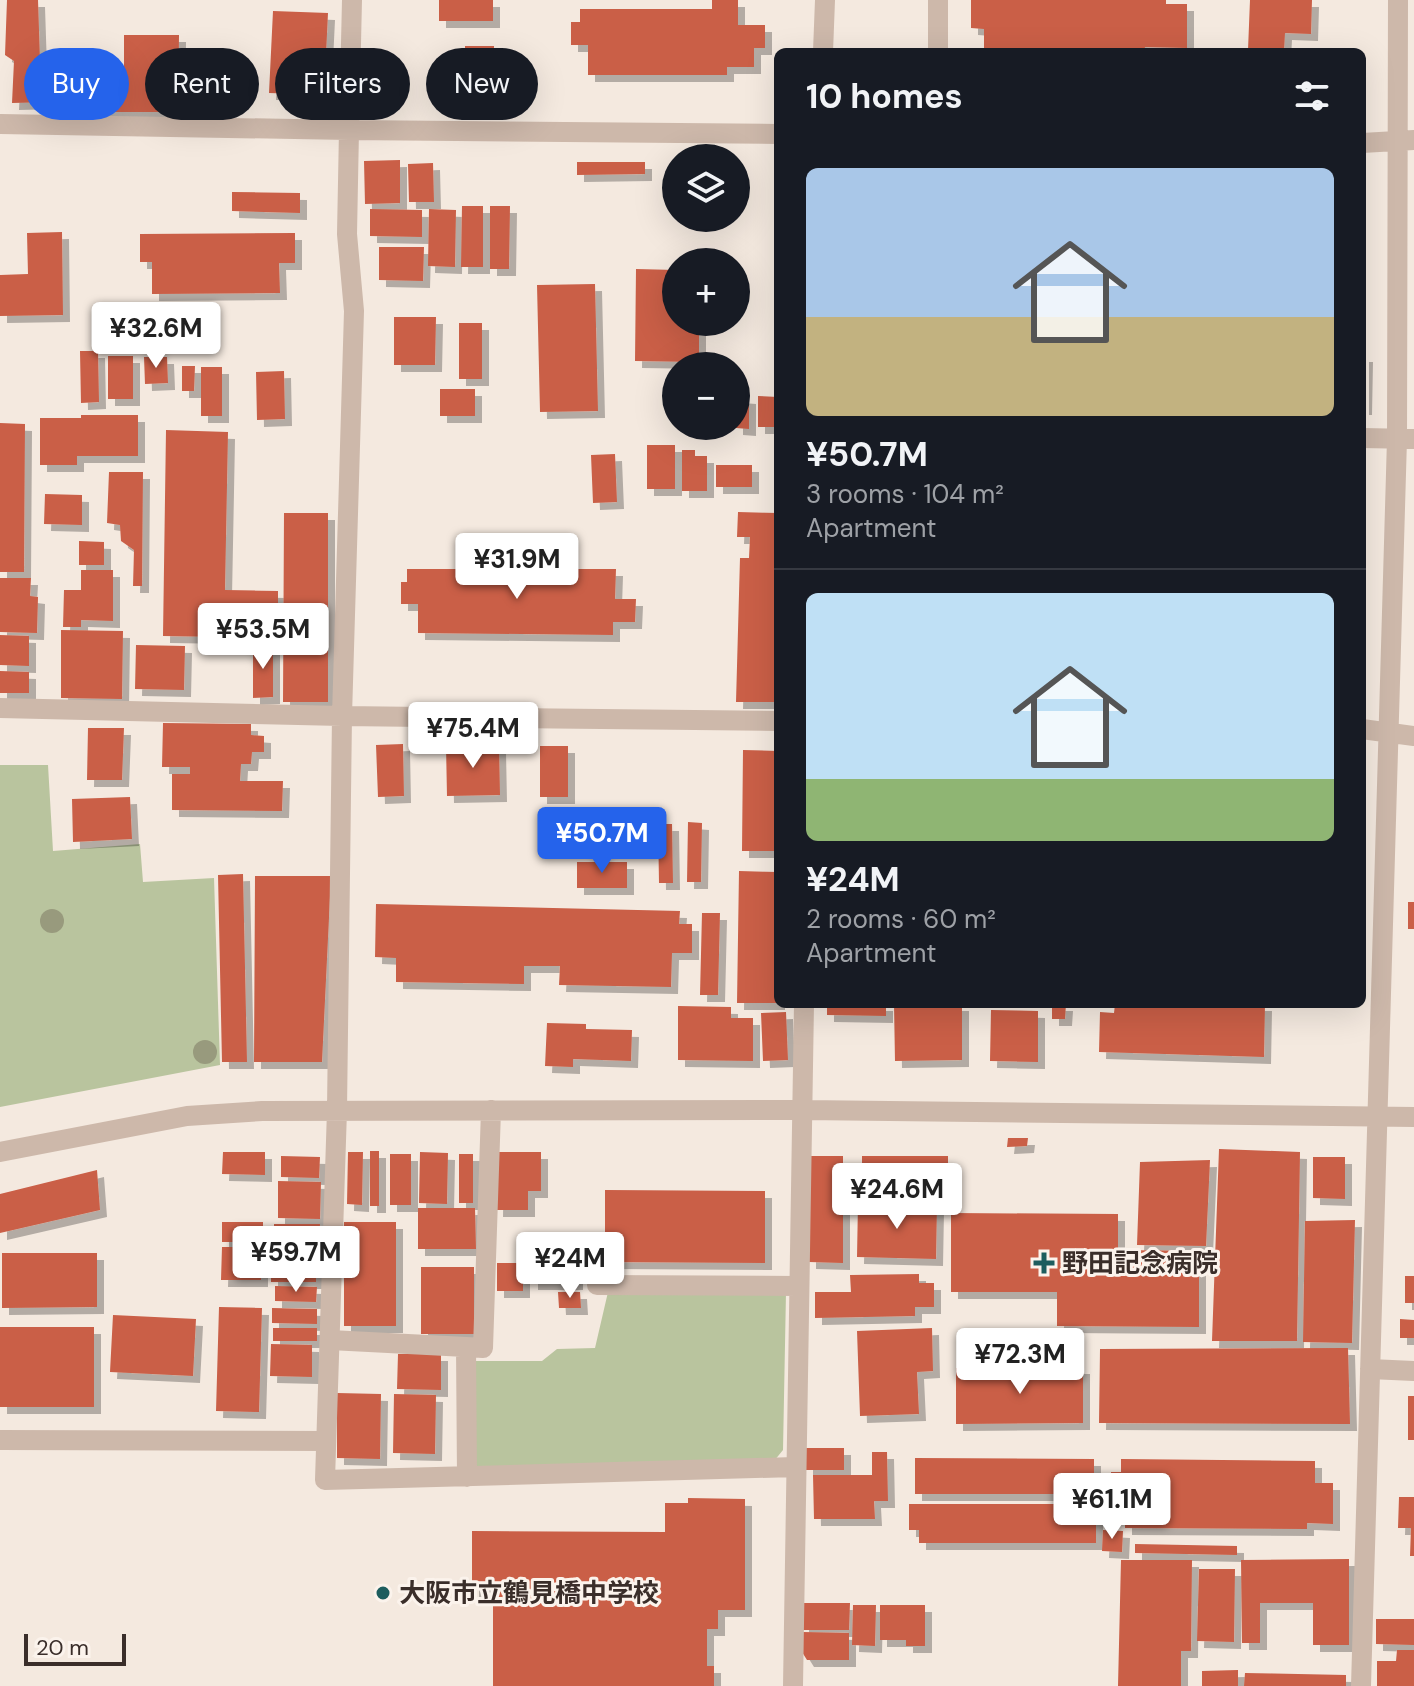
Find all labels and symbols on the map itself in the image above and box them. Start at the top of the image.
pin: ¥32.6M [91,302,221,370]
pin: ¥31.9M [452,533,582,601]
pin: ¥53.5M [198,603,328,671]
pin: ¥75.4M [408,702,538,770]
pin: ¥50.7M [537,807,667,875]
pin: ¥24.6M [832,1163,962,1231]
pin: ¥59.7M [231,1226,361,1294]
pin: ¥24M [523,1232,617,1300]
place label: 野田記念病院 [1062,1246,1218,1280]
marker: 野田記念病院 [1033,1252,1055,1274]
pin: ¥72.3M [955,1328,1085,1396]
pin: ¥61.1M [1047,1473,1177,1541]
place label: 大阪市立鶴見橋中学校 [399,1576,659,1610]
marker: 大阪市立鶴見橋中学校 [374,1584,392,1602]
scale bar [24,1630,126,1666]

